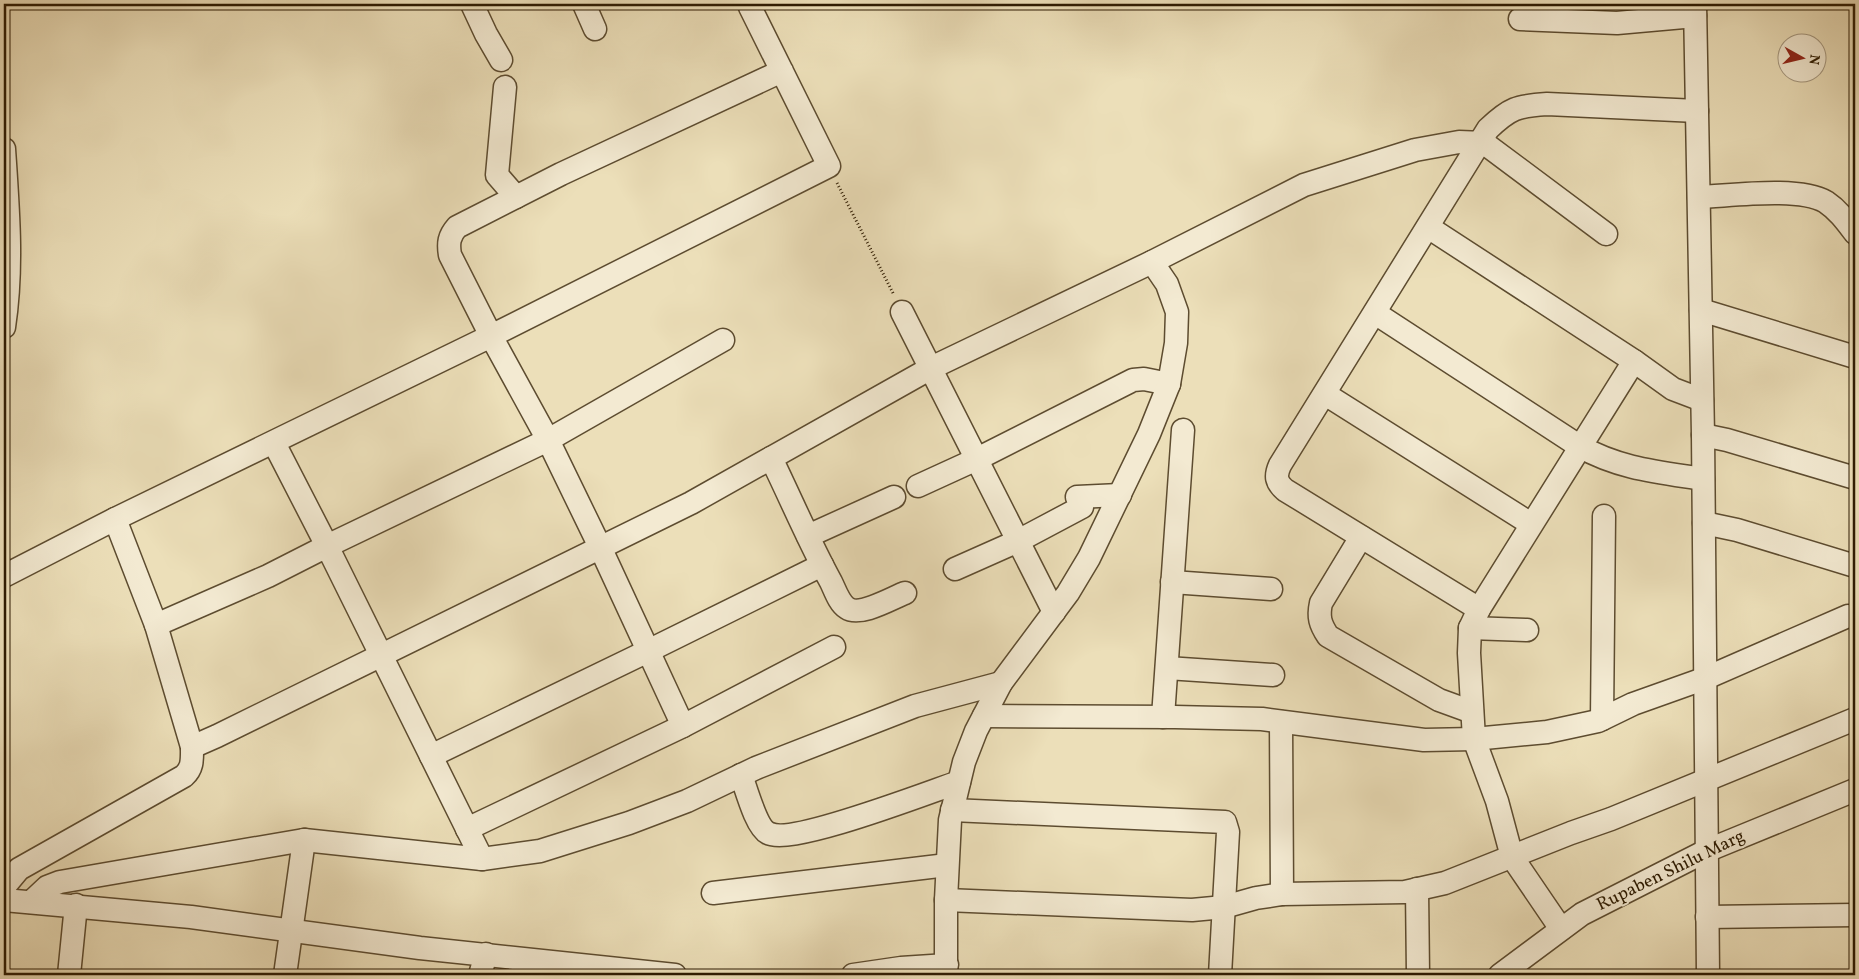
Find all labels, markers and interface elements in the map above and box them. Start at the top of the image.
north arrow [1776,32,1826,82]
text: N [1803,53,1824,66]
street label: Rupaben Shilu Marg [1593,824,1749,918]

